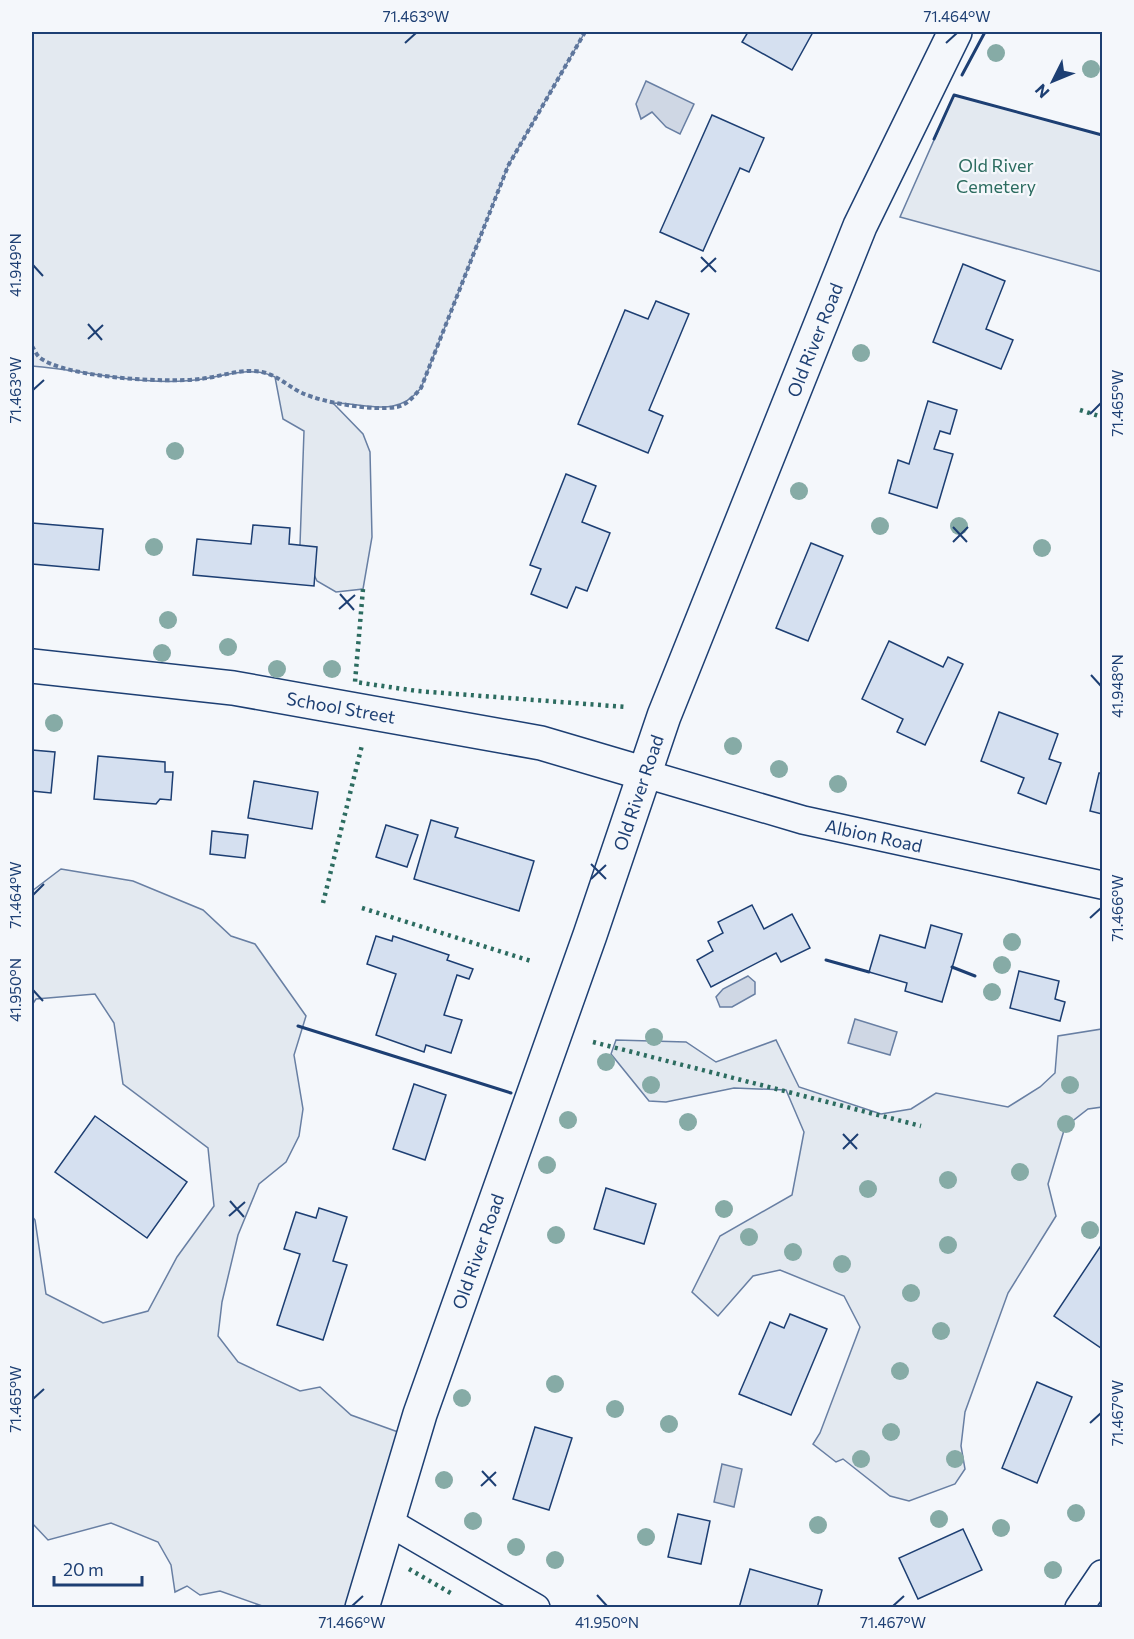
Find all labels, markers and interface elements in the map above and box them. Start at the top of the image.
text: 71.463°W [383,7,449,25]
text: 71.464°W [923,7,991,25]
north arrow [1023,51,1083,111]
text: N [1031,81,1053,102]
park label: Old River Cemetery [956,154,1036,197]
text: 41.949°N [6,233,24,297]
street label: Old River Road [782,280,847,400]
text: 71.463°W [6,357,24,423]
text: 71.465°W [1108,370,1126,436]
text: 41.948°N [1108,654,1126,718]
street label: School Street [285,687,397,728]
street label: Old River Road [608,732,668,854]
street label: Albion Road [823,814,924,857]
text: 71.464°W [6,861,24,929]
text: 71.466°W [1108,874,1126,942]
text: 41.950°N [6,958,24,1022]
street label: Old River Road [447,1191,508,1312]
text: 71.465°W [6,1366,24,1432]
text: 71.467°W [1108,1380,1126,1446]
scale bar [54,1549,142,1587]
text: 20 m [63,1558,104,1580]
text: 71.466°W [318,1613,386,1631]
text: 41.950°N [575,1613,639,1631]
text: 71.467°W [860,1613,926,1631]

